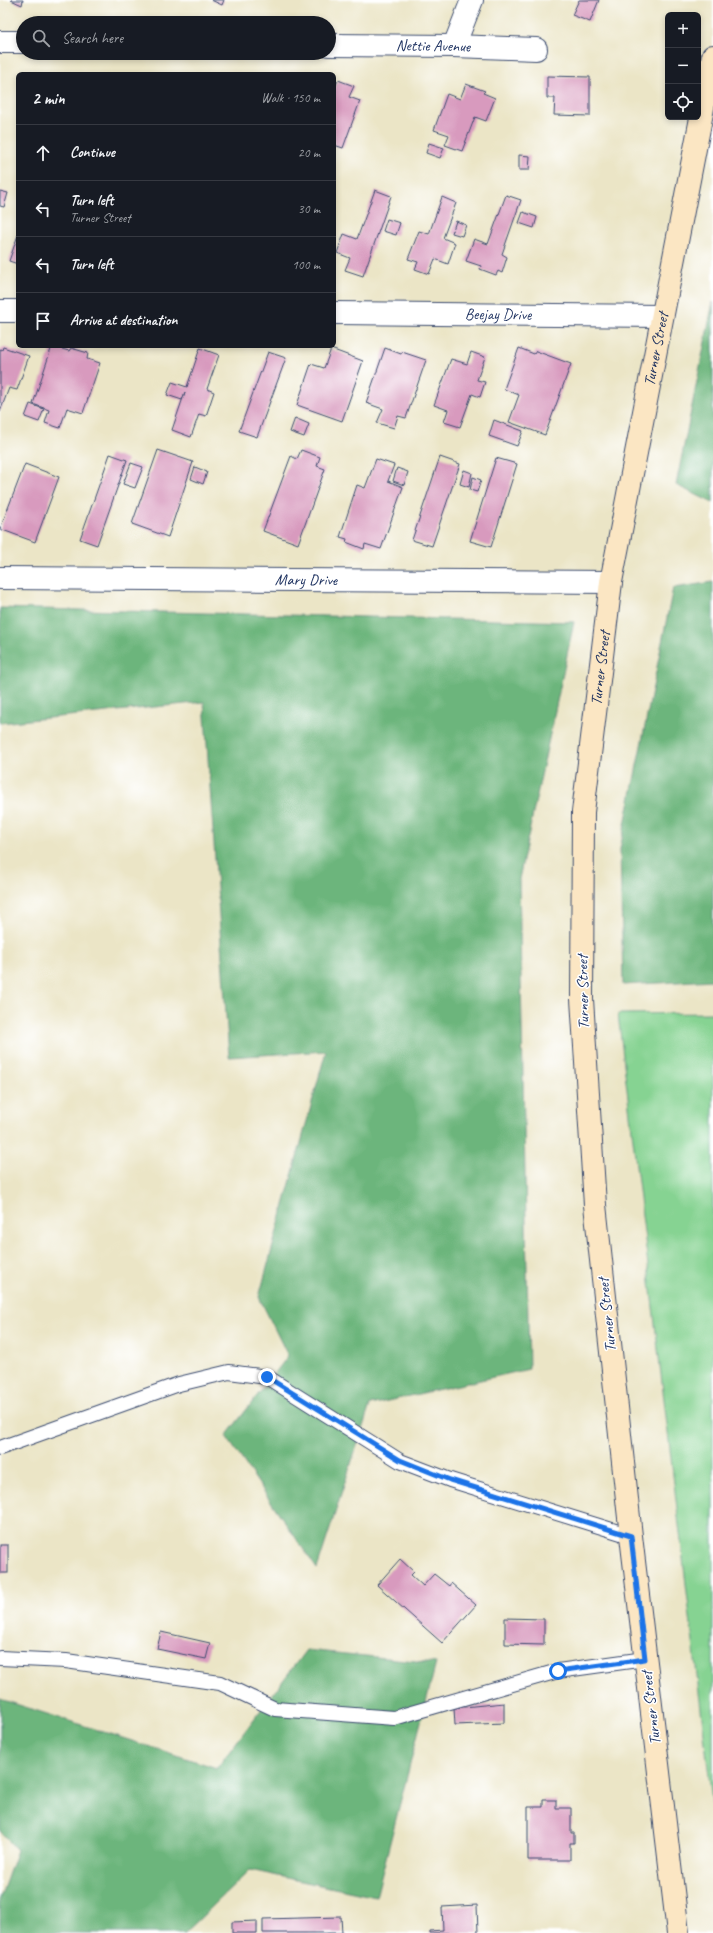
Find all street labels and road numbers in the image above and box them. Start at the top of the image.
street label: Nettie Avenue [396,36,472,57]
street label: Beejay Drive [465,304,533,325]
street label: Turner Street [639,308,674,388]
street label: Mary Drive [275,570,339,590]
street label: Turner Street [586,627,615,706]
street label: Turner Street [572,952,594,1029]
street label: Turner Street [593,1274,621,1353]
street label: Turner Street [636,1667,665,1746]

